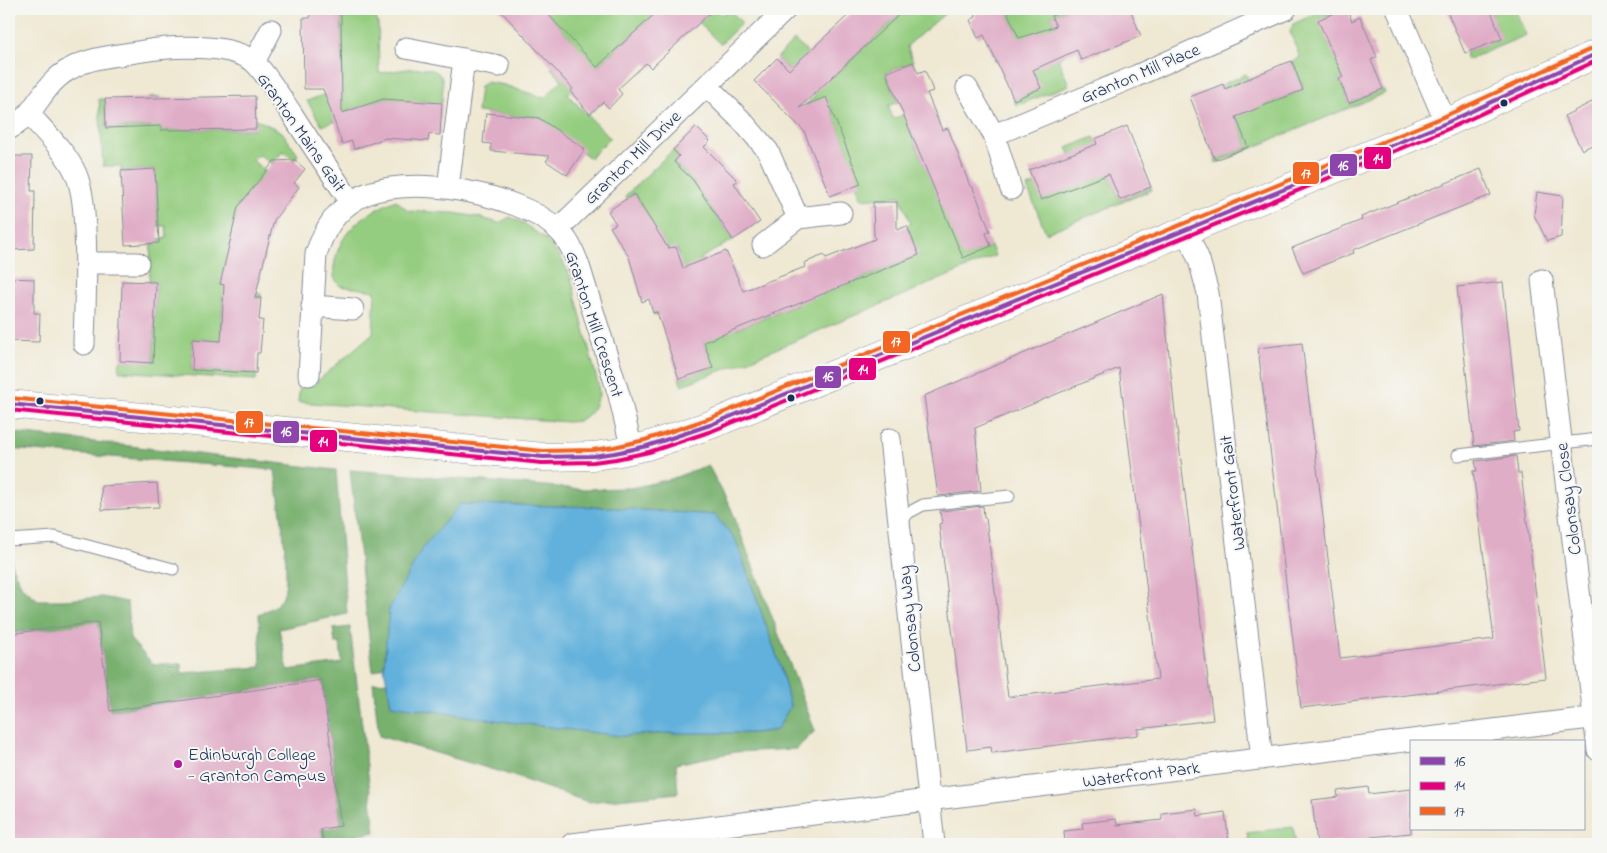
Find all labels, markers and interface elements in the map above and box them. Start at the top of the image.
street label: Granton Mill Place [1077,38,1205,112]
street label: Granton Mains Gait [249,68,351,198]
unlabelled marker [1499,98,1509,108]
street label: Granton Mill Drive [579,104,689,212]
line badge: 14 [1363,146,1392,170]
text: 14 [1373,149,1383,170]
line badge: 16 [1329,153,1358,177]
text: 16 [1338,156,1349,177]
line badge: 17 [1292,161,1320,185]
text: 17 [1301,164,1311,185]
street label: Granton Mill Crescent [557,248,629,401]
line badge: 17 [882,330,911,354]
text: 17 [891,332,901,353]
line badge: 14 [848,357,877,381]
text: 14 [858,360,868,381]
line badge: 16 [814,365,842,389]
text: 16 [823,367,834,388]
unlabelled marker [786,393,796,403]
unlabelled marker [35,396,45,406]
line badge: 17 [235,410,264,434]
text: 17 [244,413,254,434]
line badge: 16 [272,420,300,444]
text: 16 [281,422,292,443]
line badge: 14 [309,429,338,453]
text: 14 [318,432,328,453]
street label: Waterfront Gait [1214,434,1254,552]
street label: Colonsay Close [1550,440,1590,556]
street label: Colonsay Way [892,564,930,673]
legend [1410,740,1584,830]
place label: Edinburgh College - Granton Campus [188,743,326,790]
text: 16 [1454,751,1466,773]
street label: Waterfront Park [1081,756,1202,796]
marker: Edinburgh College - Granton Campus [172,758,184,770]
text: 14 [1454,775,1465,797]
text: 17 [1454,801,1465,823]

